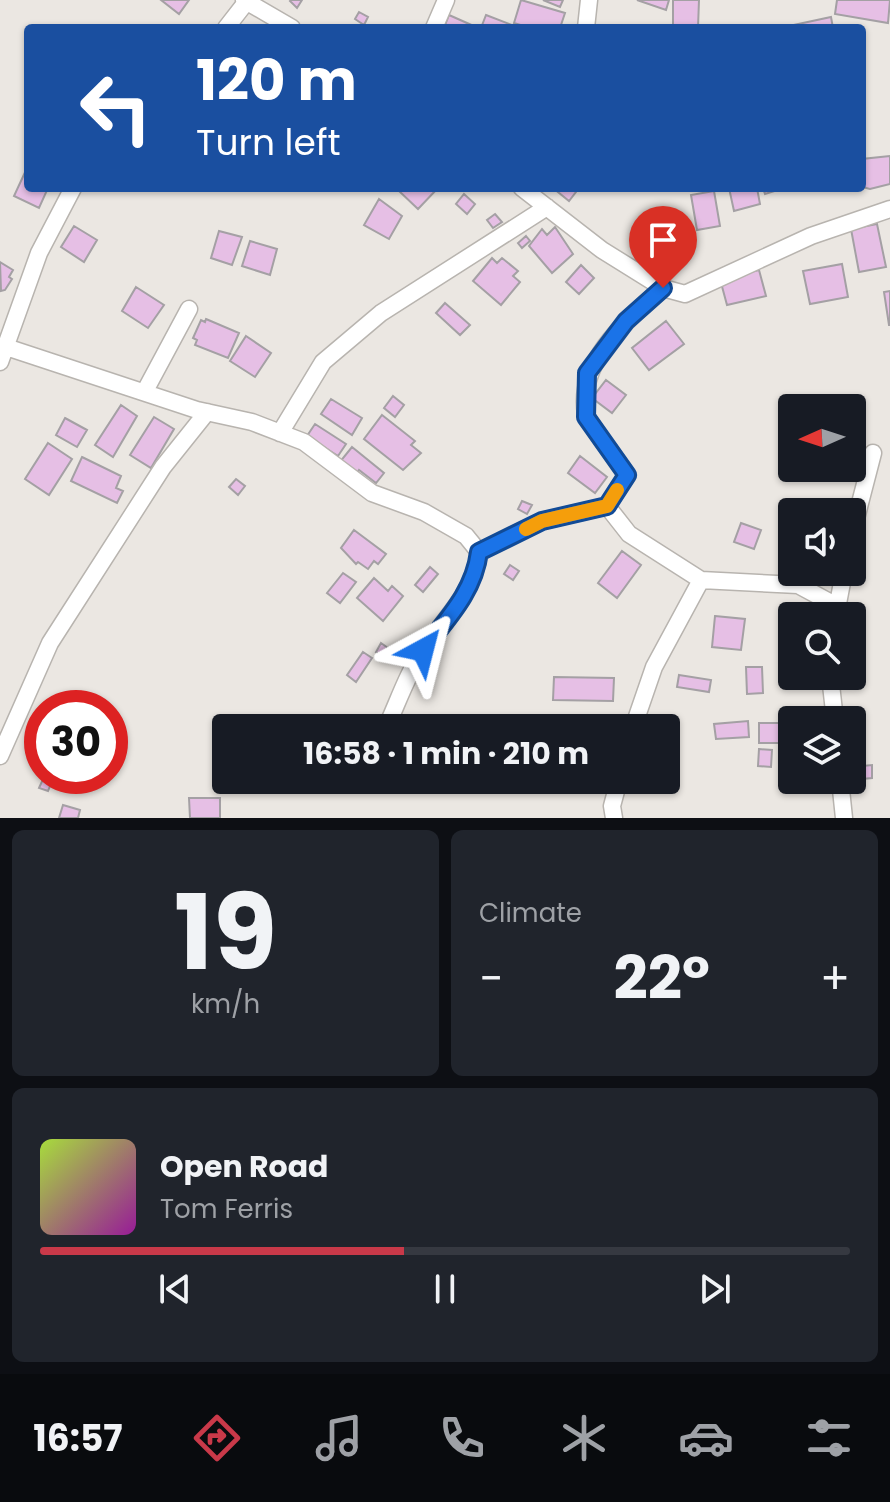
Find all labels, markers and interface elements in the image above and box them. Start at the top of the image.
text: 120 m [196,41,357,120]
icon: left [64,56,168,160]
text: Turn left [196,117,341,168]
pin [629,206,697,288]
icon: arrive [641,218,685,262]
north arrow [778,394,866,482]
map controls [778,394,866,794]
button: sound [778,498,866,586]
button: search [778,602,866,690]
position arrow [381,608,465,692]
speed limit sign: 30 [24,690,128,794]
button: layers [778,706,866,794]
text: 16:58 · 1 min · 210 m [303,732,589,775]
text: 19 [174,860,277,1005]
text: Climate [479,895,582,931]
text: 22° [613,936,710,1020]
text: − [479,948,503,1009]
text: + [820,948,850,1009]
text: km/h [191,986,260,1022]
text: Open Road [160,1145,328,1188]
text: Tom Ferris [160,1191,293,1227]
icon: previous [153,1267,197,1311]
icon: pause [423,1267,467,1311]
icon: next [693,1267,737,1311]
icon: directions [189,1410,245,1466]
icon: music [311,1410,367,1466]
icon: phone [434,1410,490,1466]
icon: climate [556,1410,612,1466]
icon: car [678,1410,734,1466]
icon: filters [801,1410,857,1466]
text: 16:57 [33,1413,123,1464]

